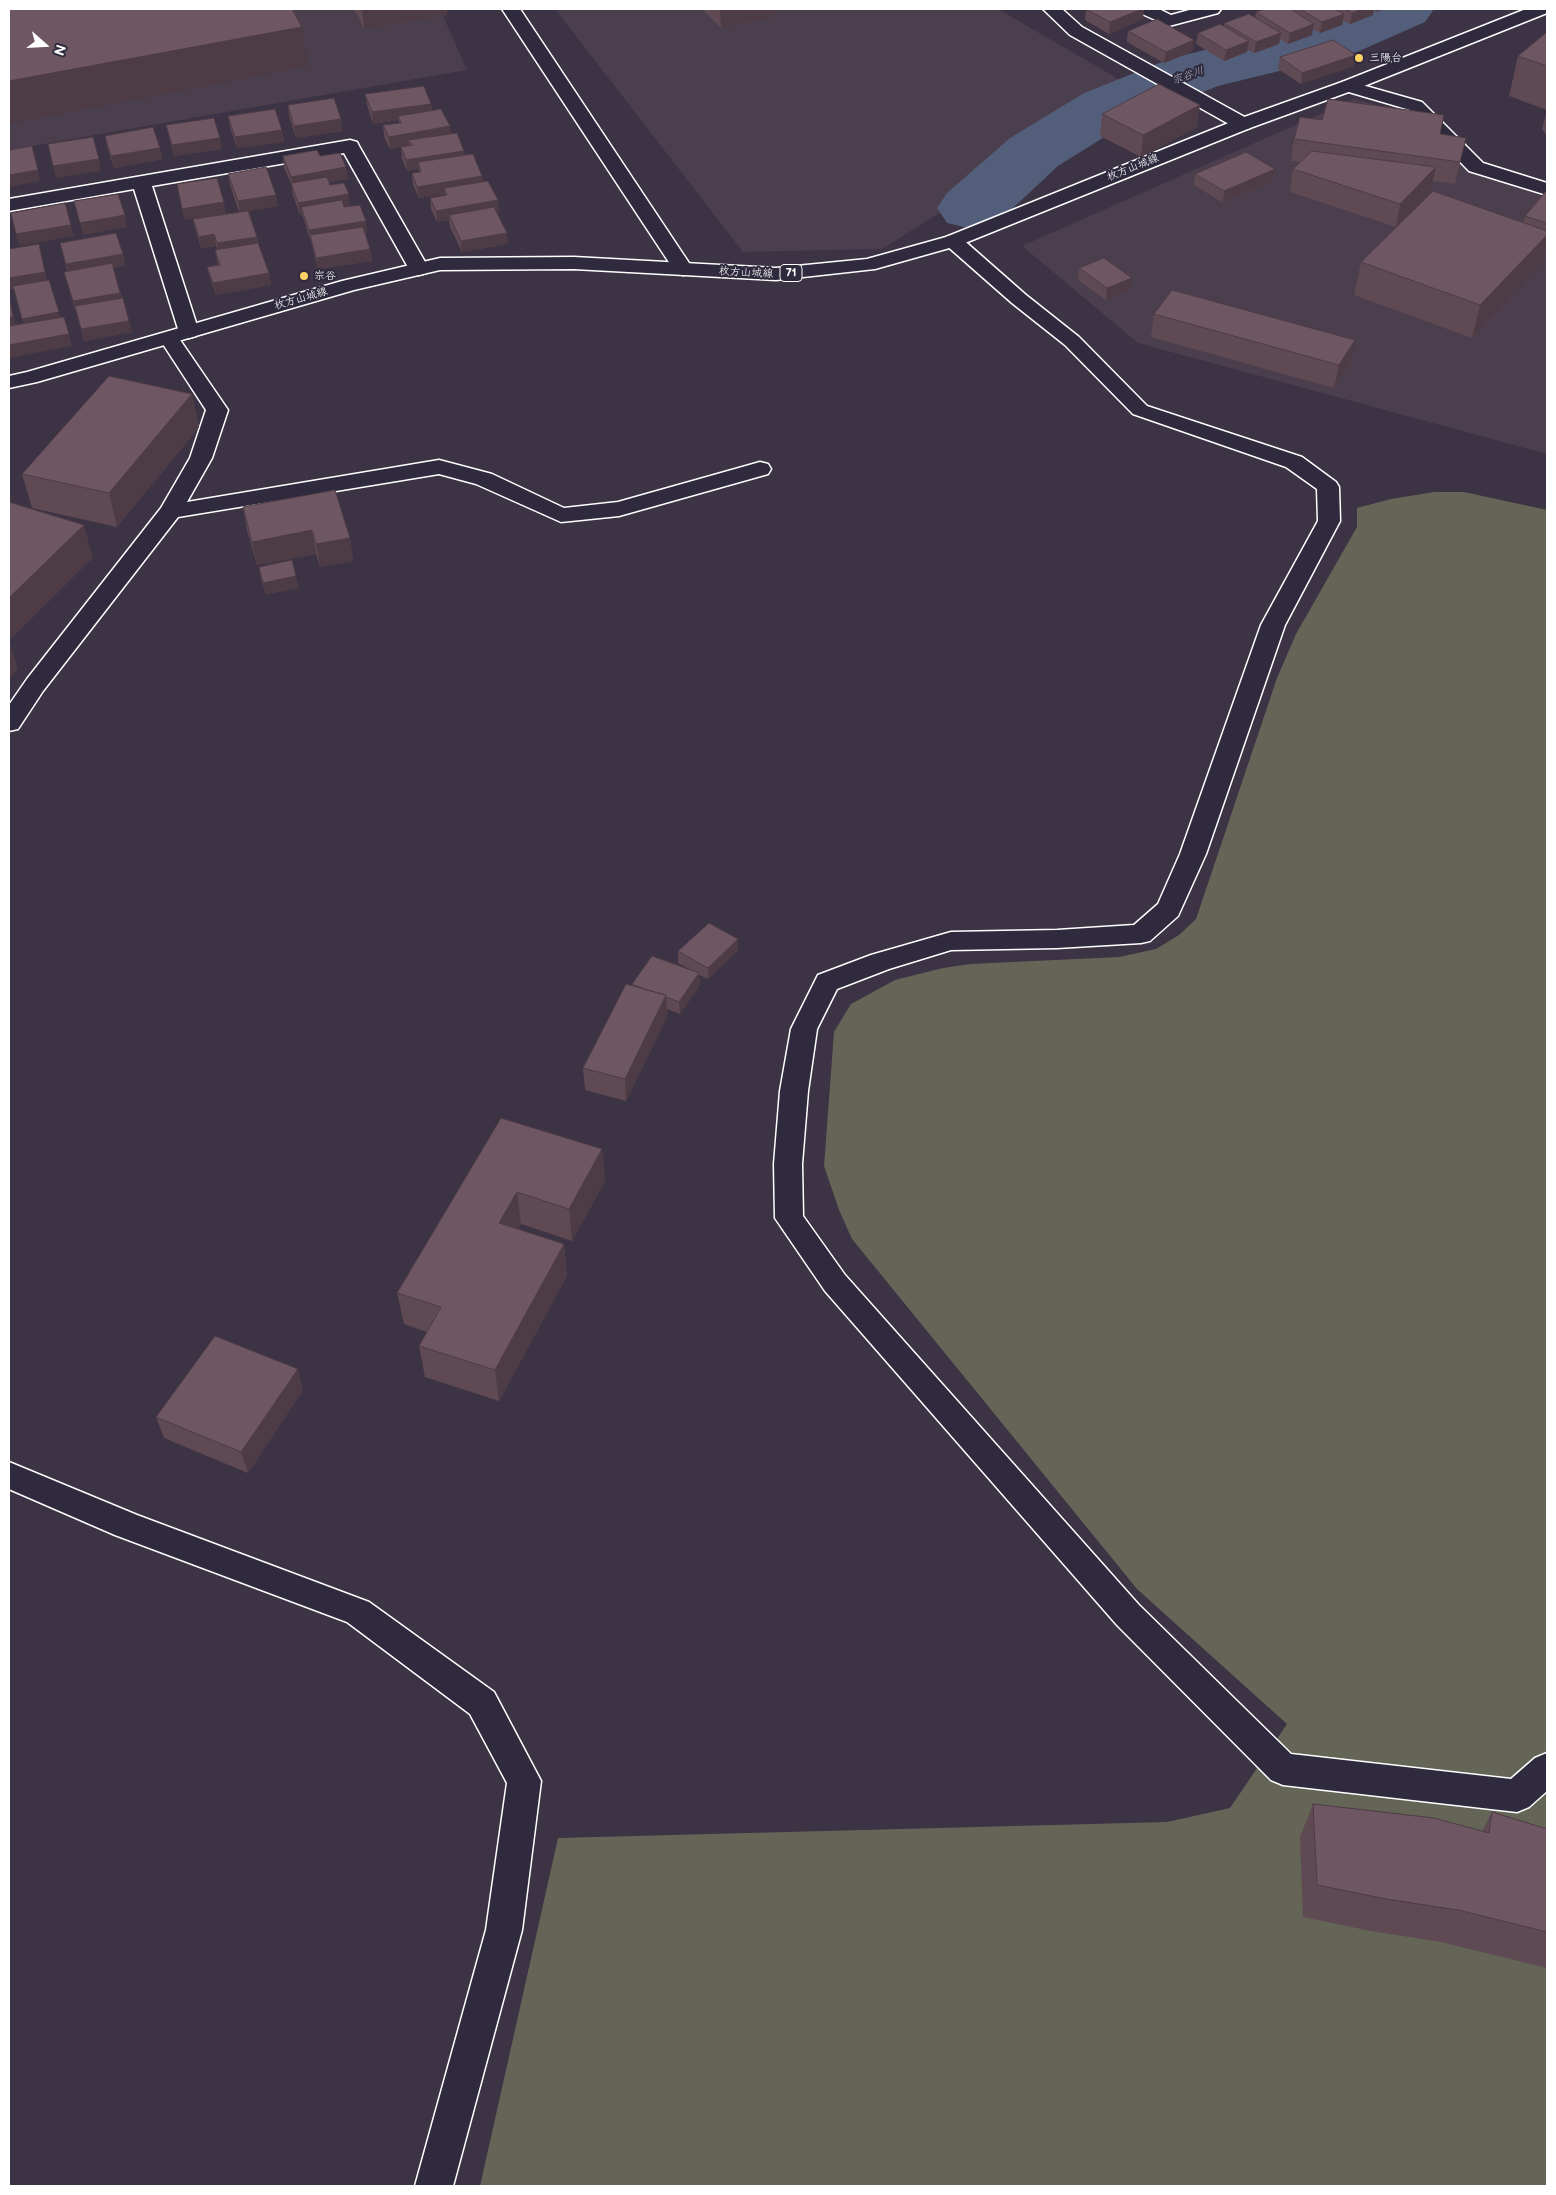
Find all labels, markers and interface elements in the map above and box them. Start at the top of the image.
north arrow [20,20,70,70]
text: N [50,42,69,58]
place label: 三陽台 [1369,51,1402,65]
marker: 三陽台 [1353,52,1365,64]
water label: 宗谷川 [1170,64,1206,88]
street label: 枚方山城線 [1105,152,1161,184]
road number: 71 [780,264,802,282]
street label: 枚方山城線 [718,265,774,281]
place label: 宗谷 [314,269,336,283]
marker: 宗谷 [298,270,310,282]
street label: 枚方山城線 [273,285,329,313]

